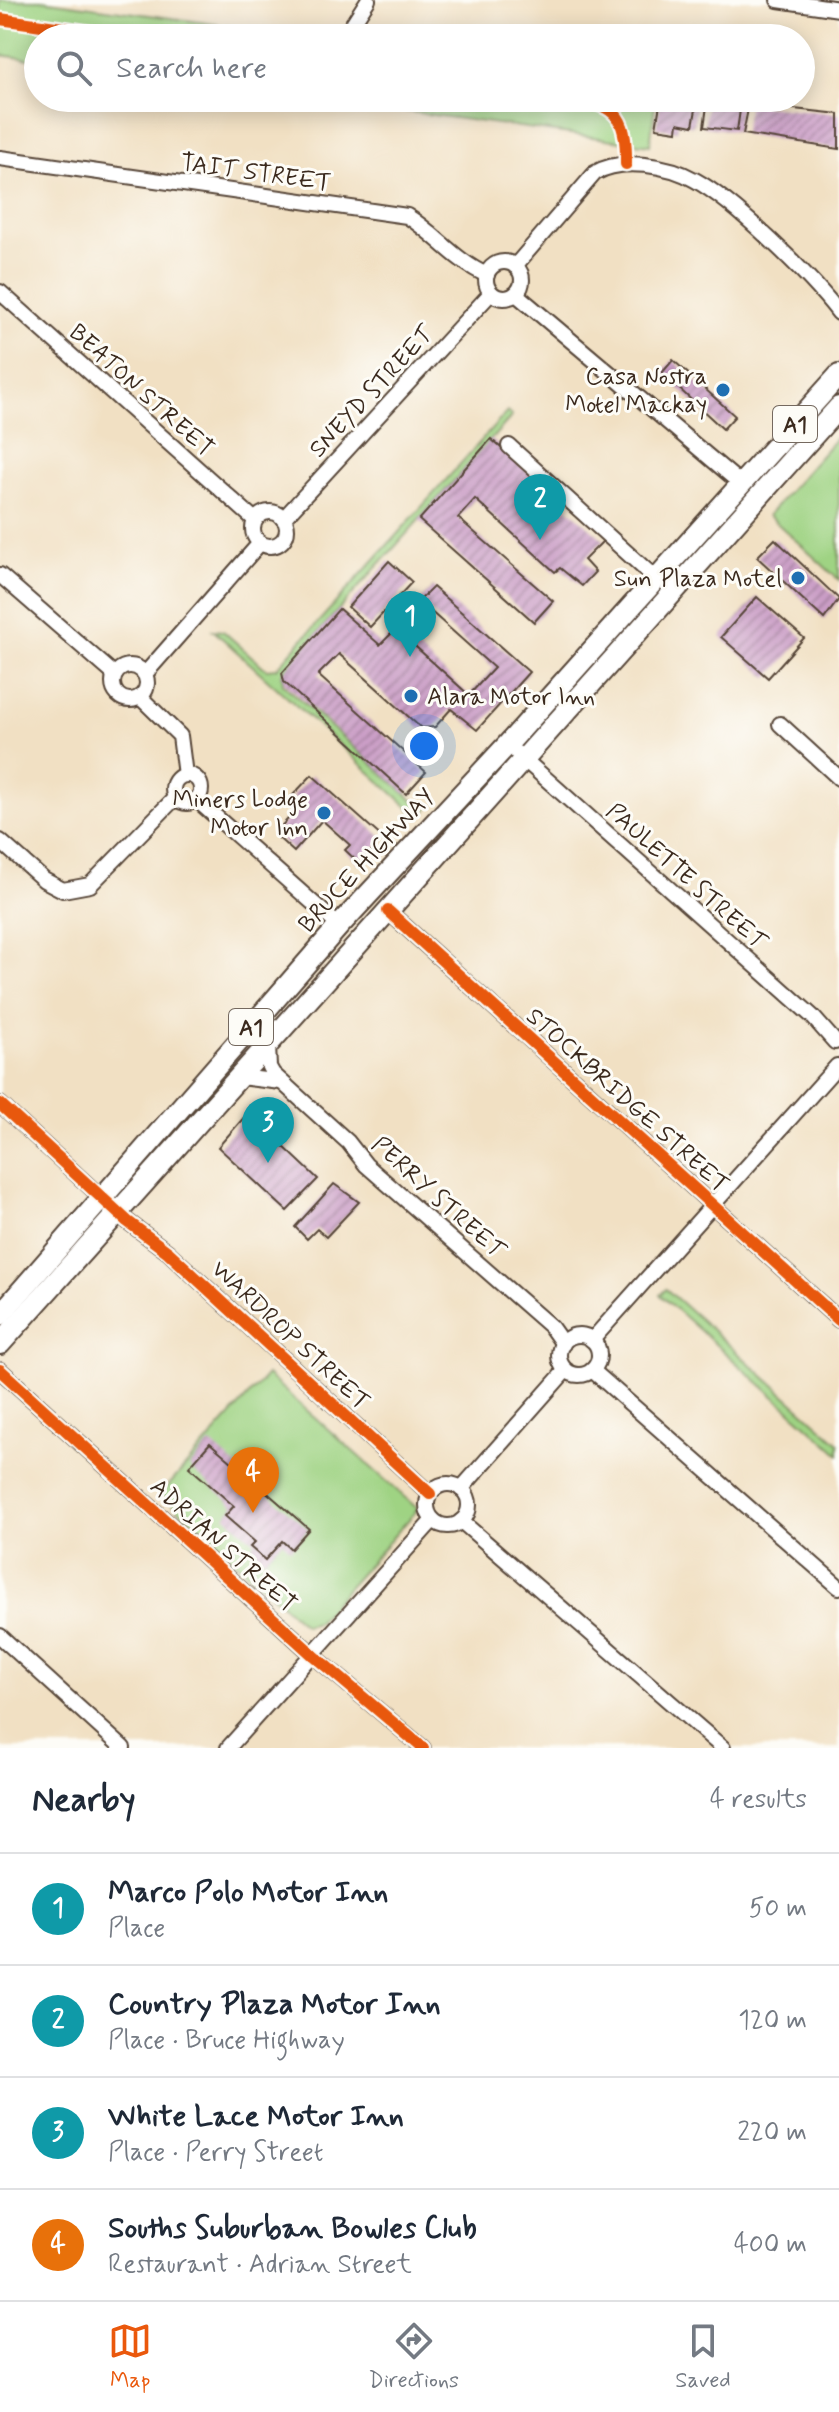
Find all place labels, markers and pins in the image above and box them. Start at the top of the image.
place label: Casa Nostra Motel Mackay [565,362,707,421]
marker: Casa Nostra Motel Mackay [714,381,732,399]
pin: 2 [514,474,566,540]
place label: Sun Plaza Motel [614,564,782,595]
marker: Sun Plaza Motel [789,569,807,587]
pin: 1 [384,591,436,657]
place label: Alara Motor Inn [427,682,595,713]
marker: Alara Motor Inn [402,687,420,705]
place label: Miners Lodge Motor Inn [172,785,308,844]
marker: Miners Lodge Motor Inn [315,804,333,822]
pin: 3 [242,1097,294,1163]
pin: 4 [227,1447,279,1513]

